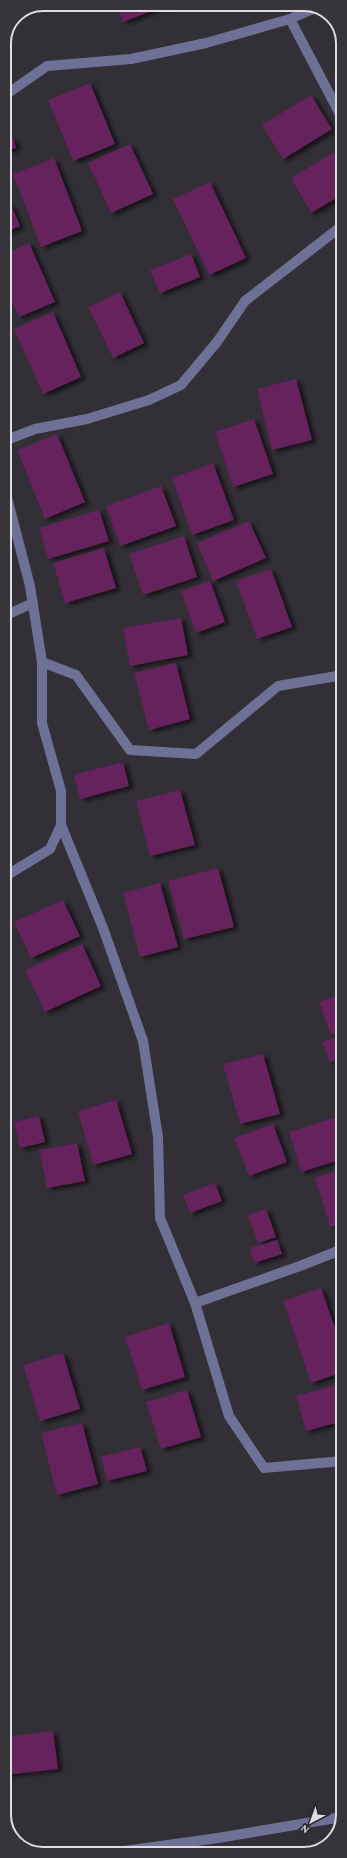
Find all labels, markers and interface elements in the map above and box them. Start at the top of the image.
north arrow [291,1802,331,1842]
text: N [297,1822,311,1837]

